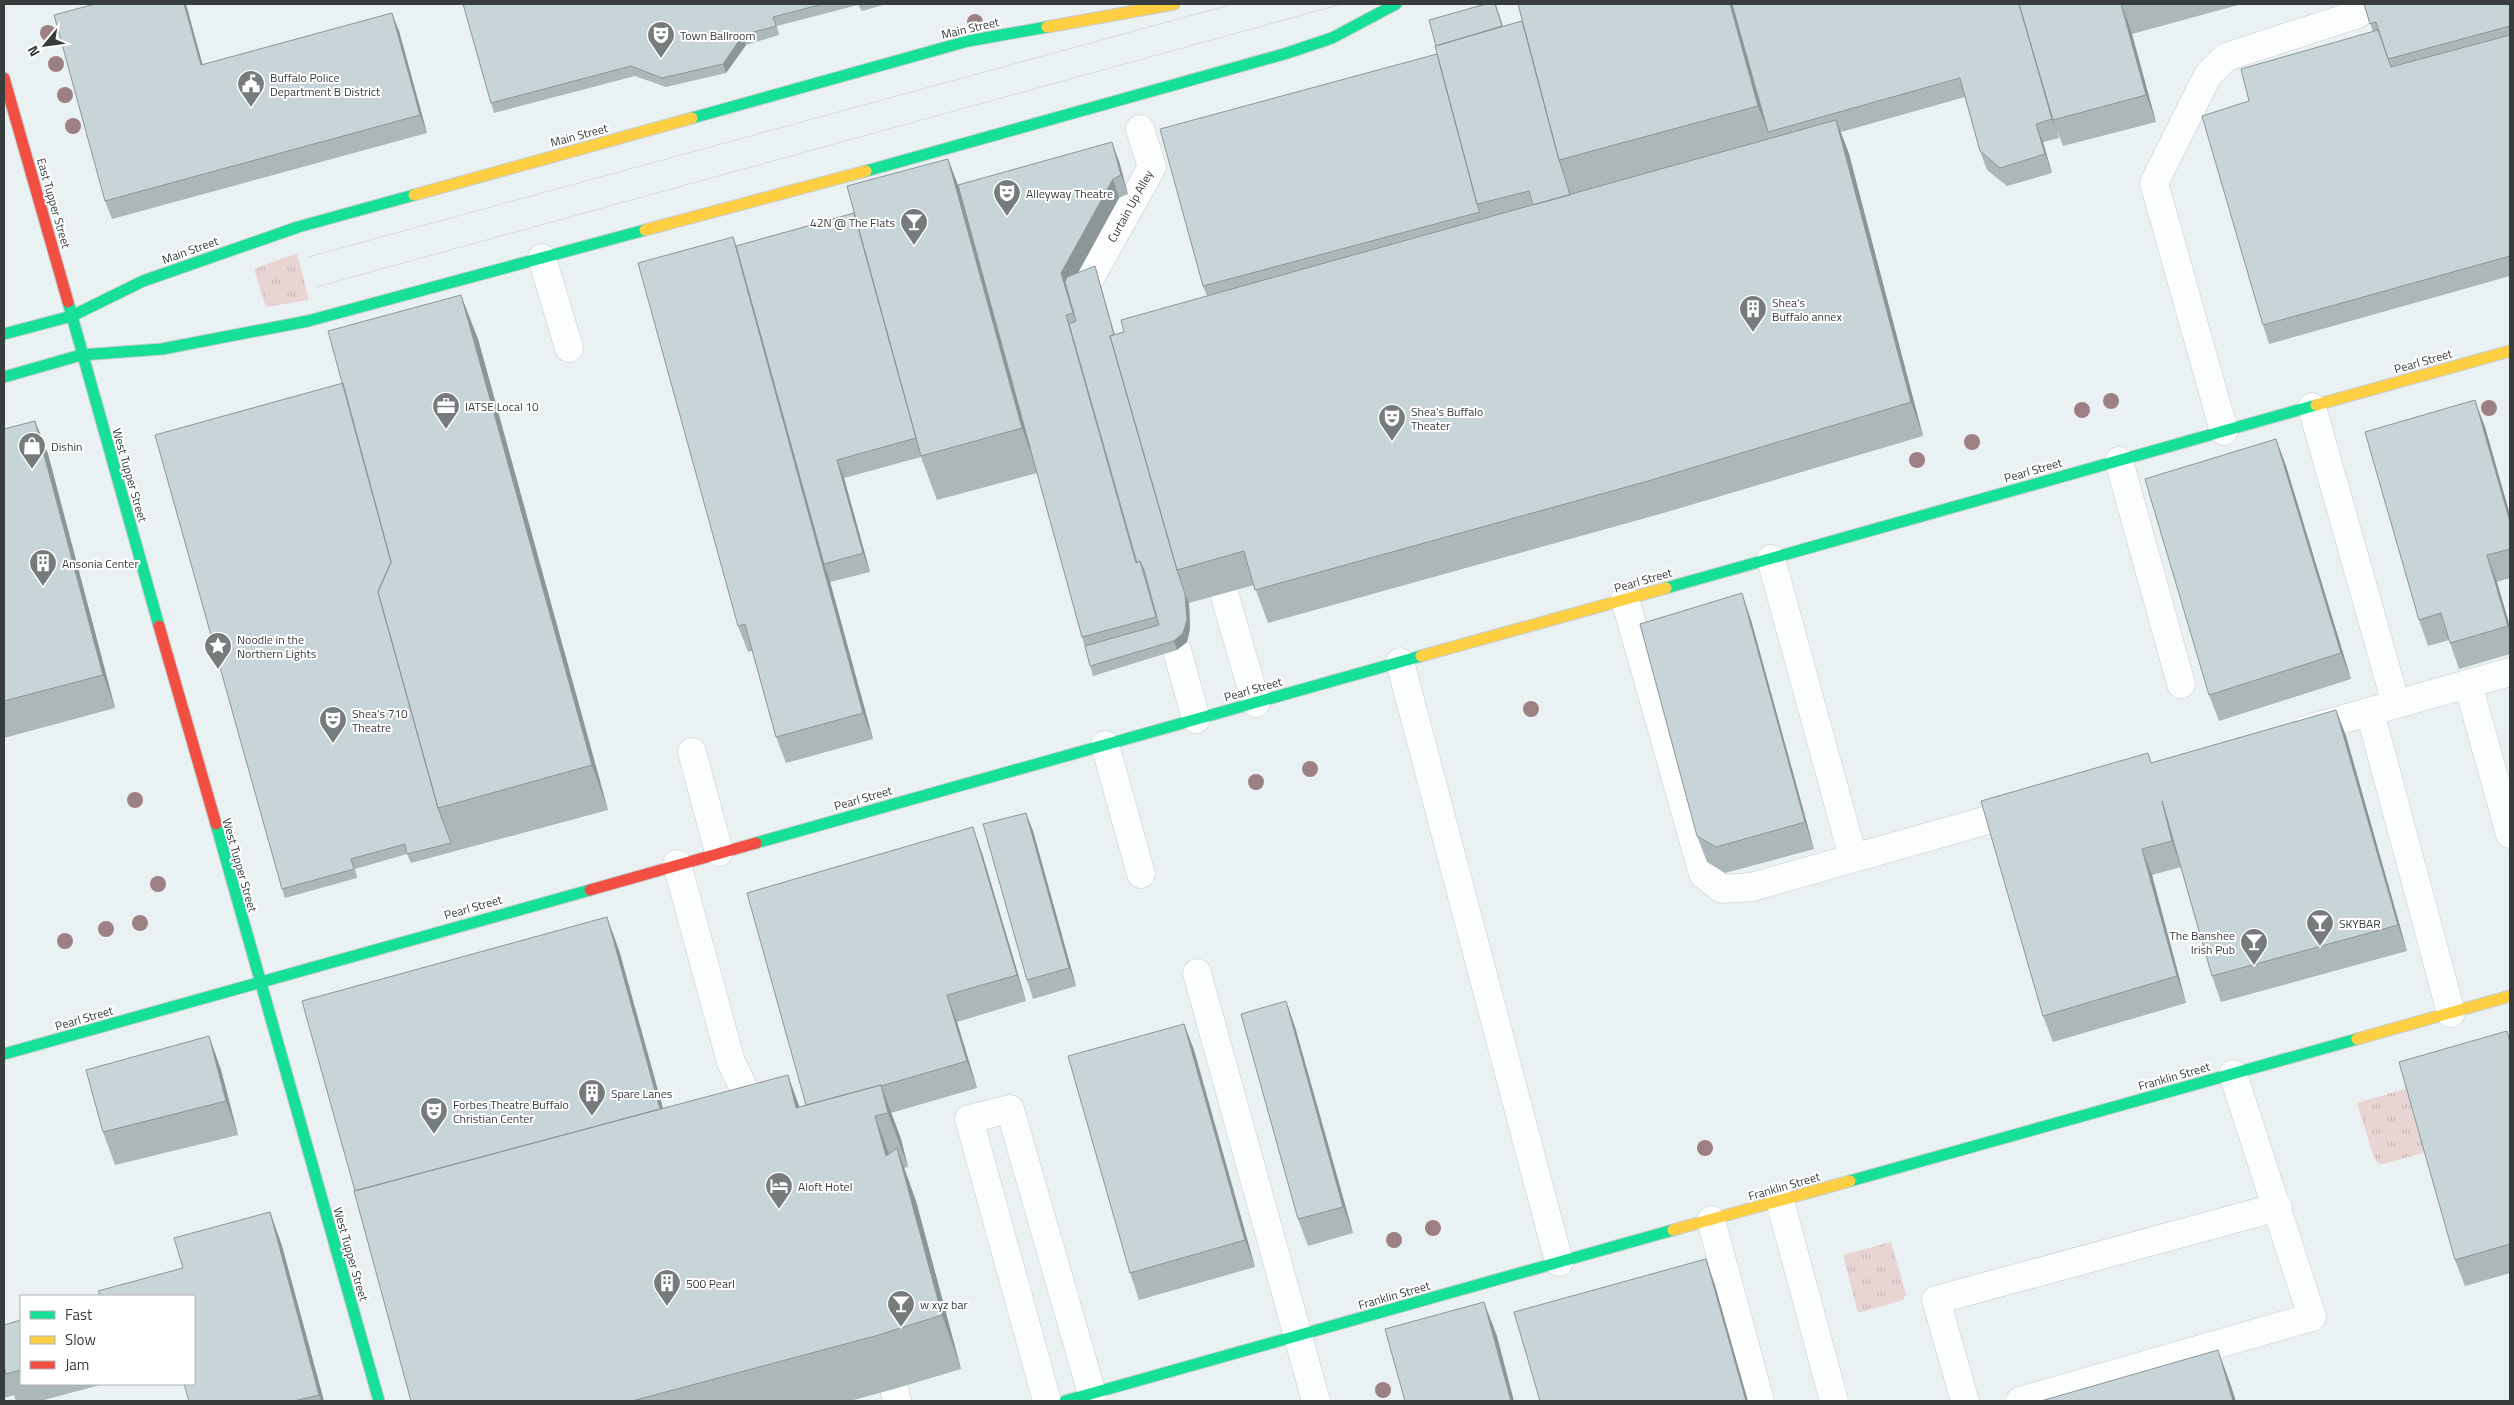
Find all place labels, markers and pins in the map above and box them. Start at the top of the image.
theatre icon: Town Ballroom [646,20,676,59]
place label: Town Ballroom [680,26,755,45]
place label: Buffalo Police Department B District [270,68,381,101]
public building icon: Buffalo Police Department B District [236,69,266,108]
theatre icon: Alleyway Theatre [992,178,1022,217]
place label: Alleyway Theatre [1026,184,1113,203]
bar icon: 42N @ The Flats [899,207,929,246]
place label: 42N @ The Flats [810,213,895,232]
place label: Shea's Buffalo annex [1772,293,1842,326]
building icon: Shea's Buffalo annex [1738,294,1768,333]
office icon: IATSE Local 10 [431,391,461,430]
place label: IATSE Local 10 [465,397,539,416]
place label: Shea's Buffalo Theater [1411,402,1483,435]
theatre icon: Shea's Buffalo Theater [1377,403,1407,442]
shop icon: Dishin [17,431,47,470]
place label: Dishin [51,437,82,456]
building icon: Ansonia Center [28,548,58,587]
place label: Ansonia Center [62,554,139,573]
place label: Noodle in the Northern Lights [237,630,317,663]
place icon: Noodle in the Northern Lights [203,631,233,670]
place label: Shea's 710 Theatre [352,704,408,737]
theatre icon: Shea's 710 Theatre [318,705,348,744]
bar icon: SKYBAR [2305,908,2335,947]
place label: SKYBAR [2339,914,2381,933]
place label: The Banshee Irish Pub [2170,926,2235,959]
bar icon: The Banshee Irish Pub [2239,927,2269,966]
building icon: Spare Lanes [577,1078,607,1117]
place label: Spare Lanes [611,1084,673,1103]
place label: Forbes Theatre Buffalo Christian Center [453,1095,569,1128]
theatre icon: Forbes Theatre Buffalo Christian Center [419,1096,449,1135]
hotel icon: Aloft Hotel [764,1171,794,1210]
place label: Aloft Hotel [798,1177,852,1196]
building icon: 500 Pearl [652,1268,682,1307]
place label: 500 Pearl [686,1274,735,1293]
bar icon: w xyz bar [886,1289,916,1328]
place label: w xyz bar [920,1295,968,1314]

